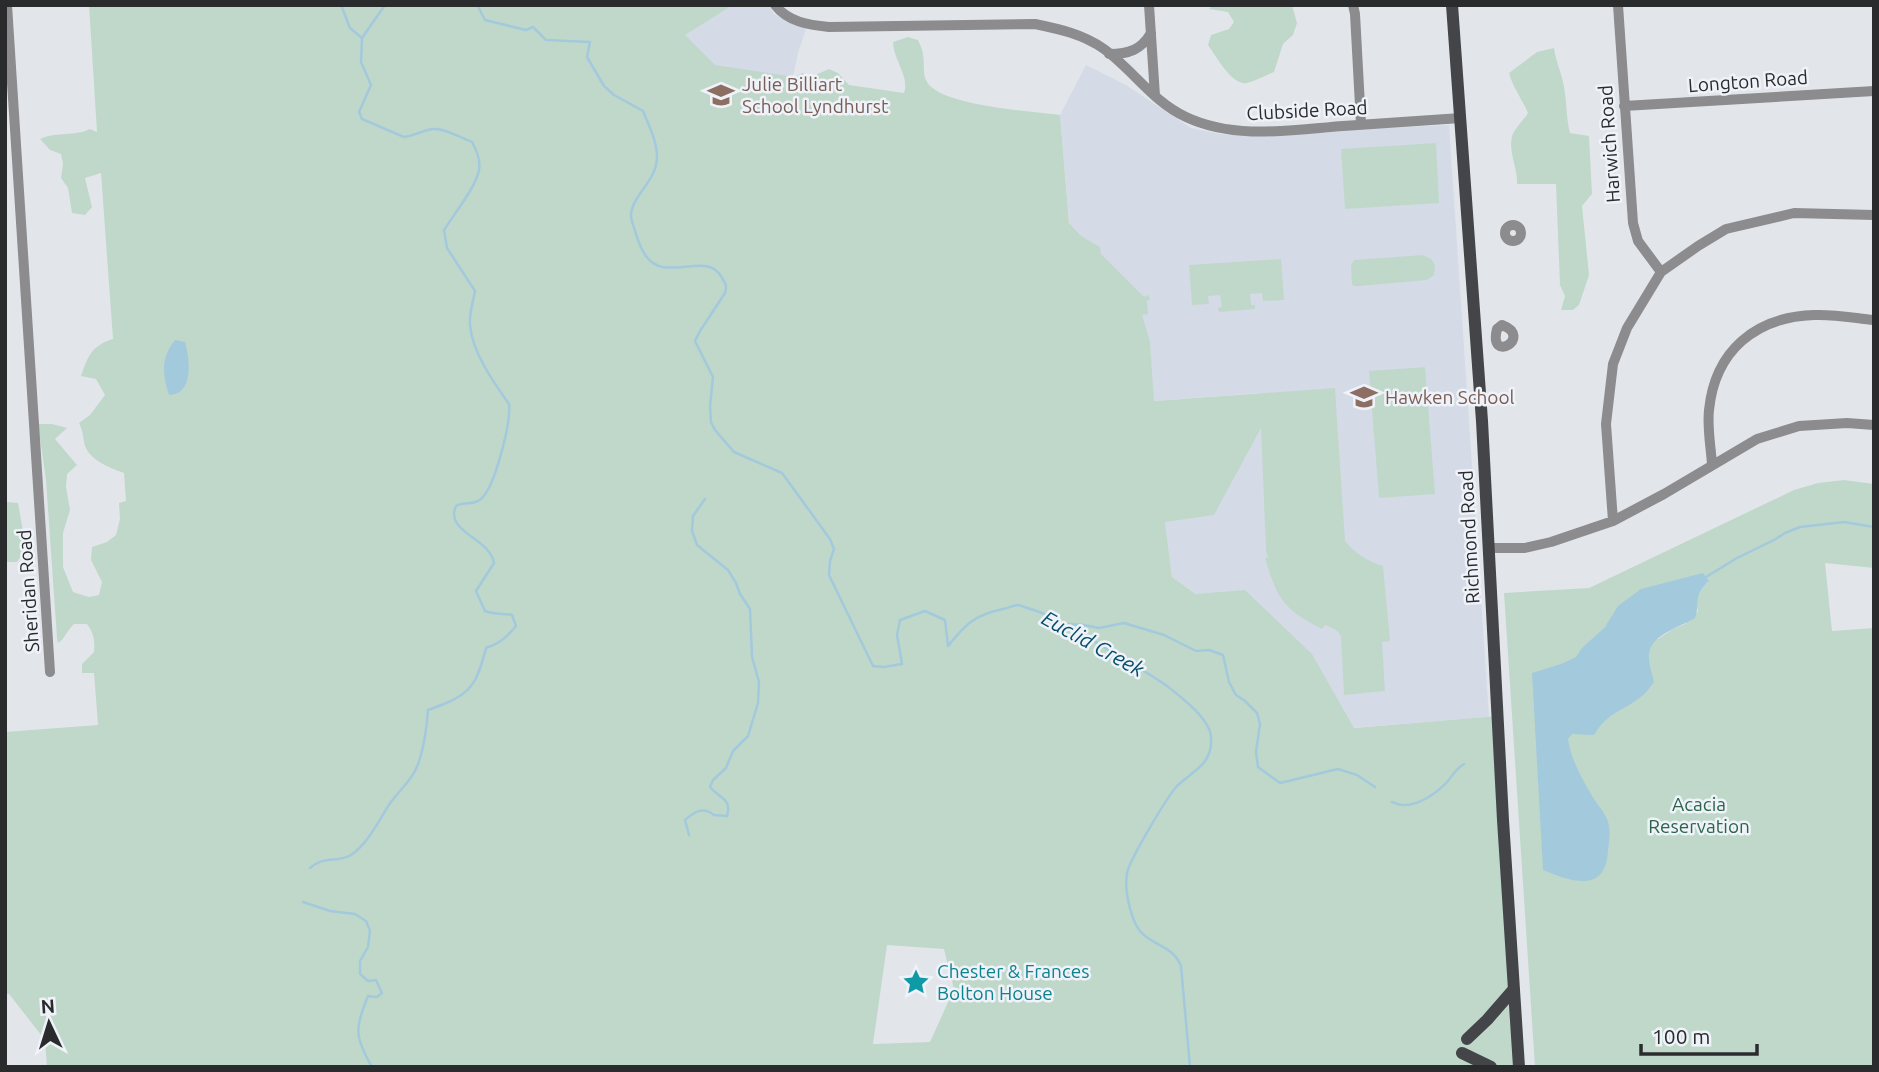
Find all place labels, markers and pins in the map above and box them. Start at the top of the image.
place label: Julie Billiart School Lyndhurst [742,73,889,117]
school or university icon: Julie Billiart School Lyndhurst [706,80,736,110]
school or university icon: Hawken School [1349,382,1379,412]
place label: Hawken School [1385,386,1515,408]
place label: Chester & Frances Bolton House [937,960,1089,1004]
place icon: Chester & Frances Bolton House [901,967,931,997]

